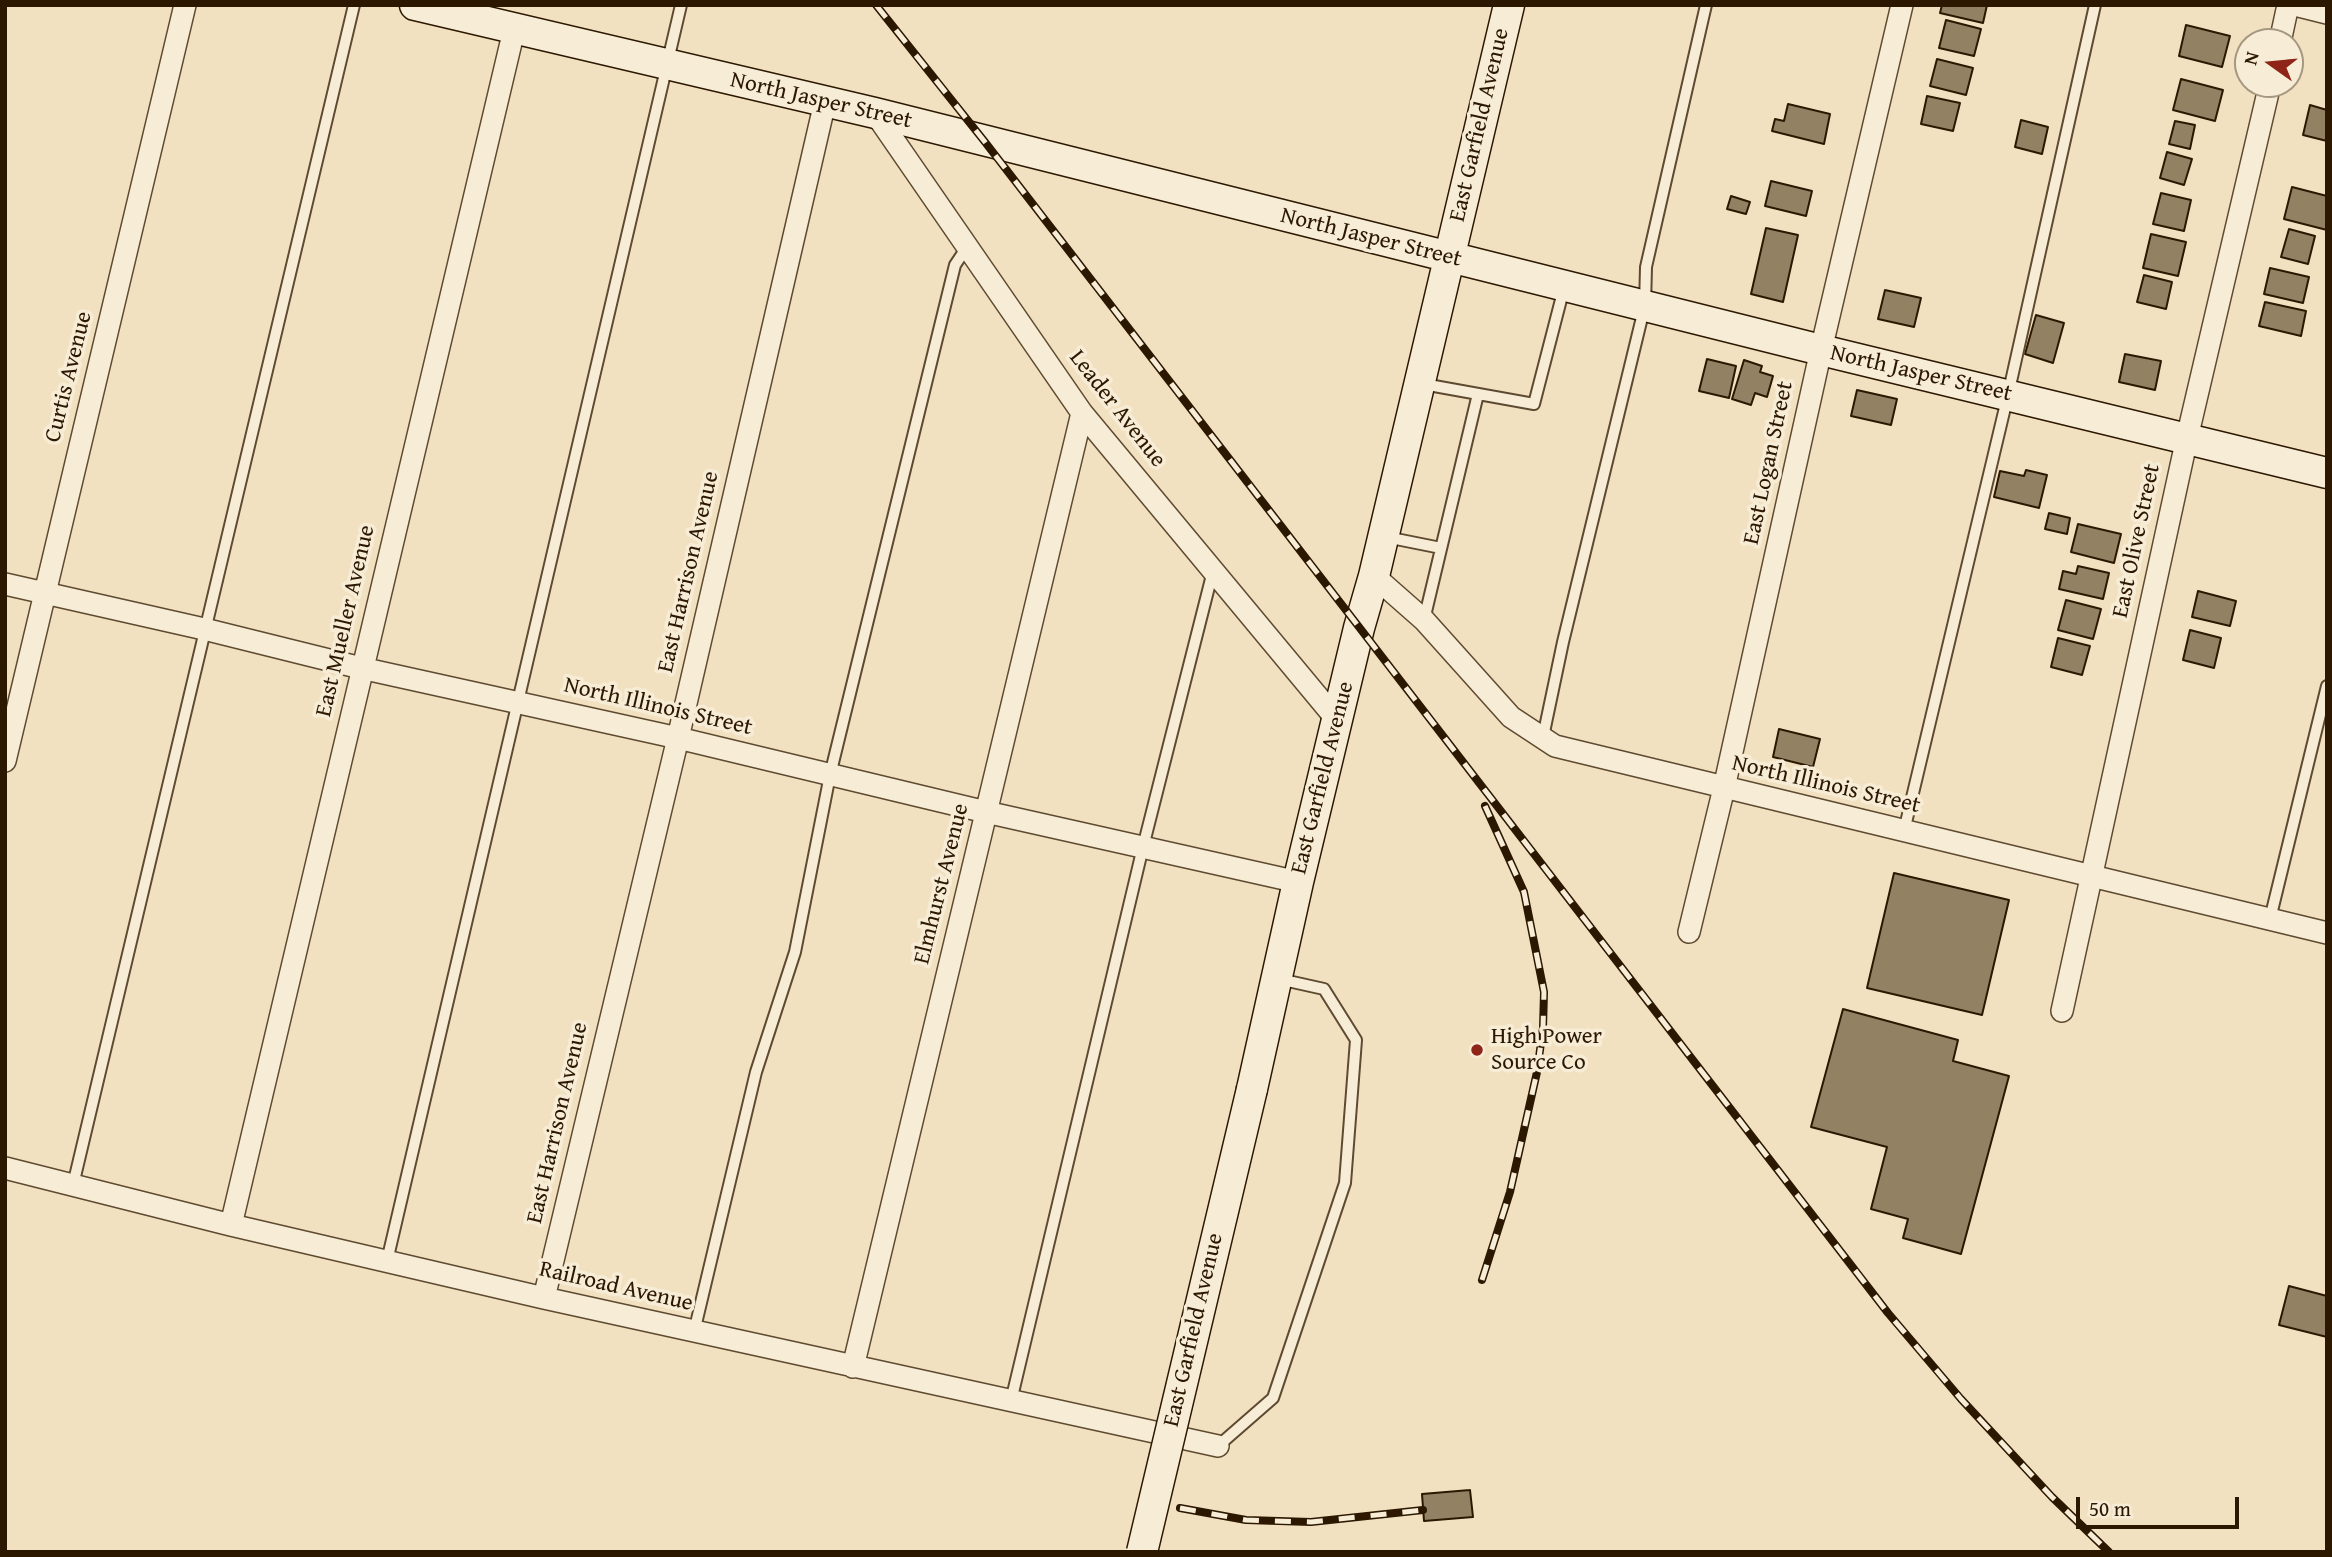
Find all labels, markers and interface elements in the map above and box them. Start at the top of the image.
street label: East Garfield Avenue [1444,26,1516,224]
north arrow [2234,28,2304,98]
text: N [2235,48,2266,68]
street label: North Jasper Street [728,67,914,135]
street label: North Jasper Street [1278,202,1464,274]
street label: Curtis Avenue [39,309,99,445]
street label: North Jasper Street [1828,340,2014,408]
street label: Leader Avenue [1063,345,1171,473]
street label: East Logan Street [1738,379,1800,547]
street label: East Olive Street [2107,462,2167,620]
street label: East Harrison Avenue [652,469,726,675]
street label: East Mueller Avenue [311,522,381,720]
street label: North Illinois Street [561,672,755,742]
street label: East Garfield Avenue [1286,679,1360,877]
street label: North Illinois Street [1729,750,1923,820]
street label: Elmhurst Avenue [909,801,975,967]
street label: East Harrison Avenue [521,1020,595,1226]
place label: High Power Source Co [1491,1023,1602,1077]
marker: High Power Source Co [1469,1042,1485,1058]
street label: East Garfield Avenue [1158,1231,1230,1429]
street label: Railroad Avenue [537,1256,695,1318]
scale bar [2080,1484,2243,1528]
text: 50 m [2089,1493,2131,1524]

